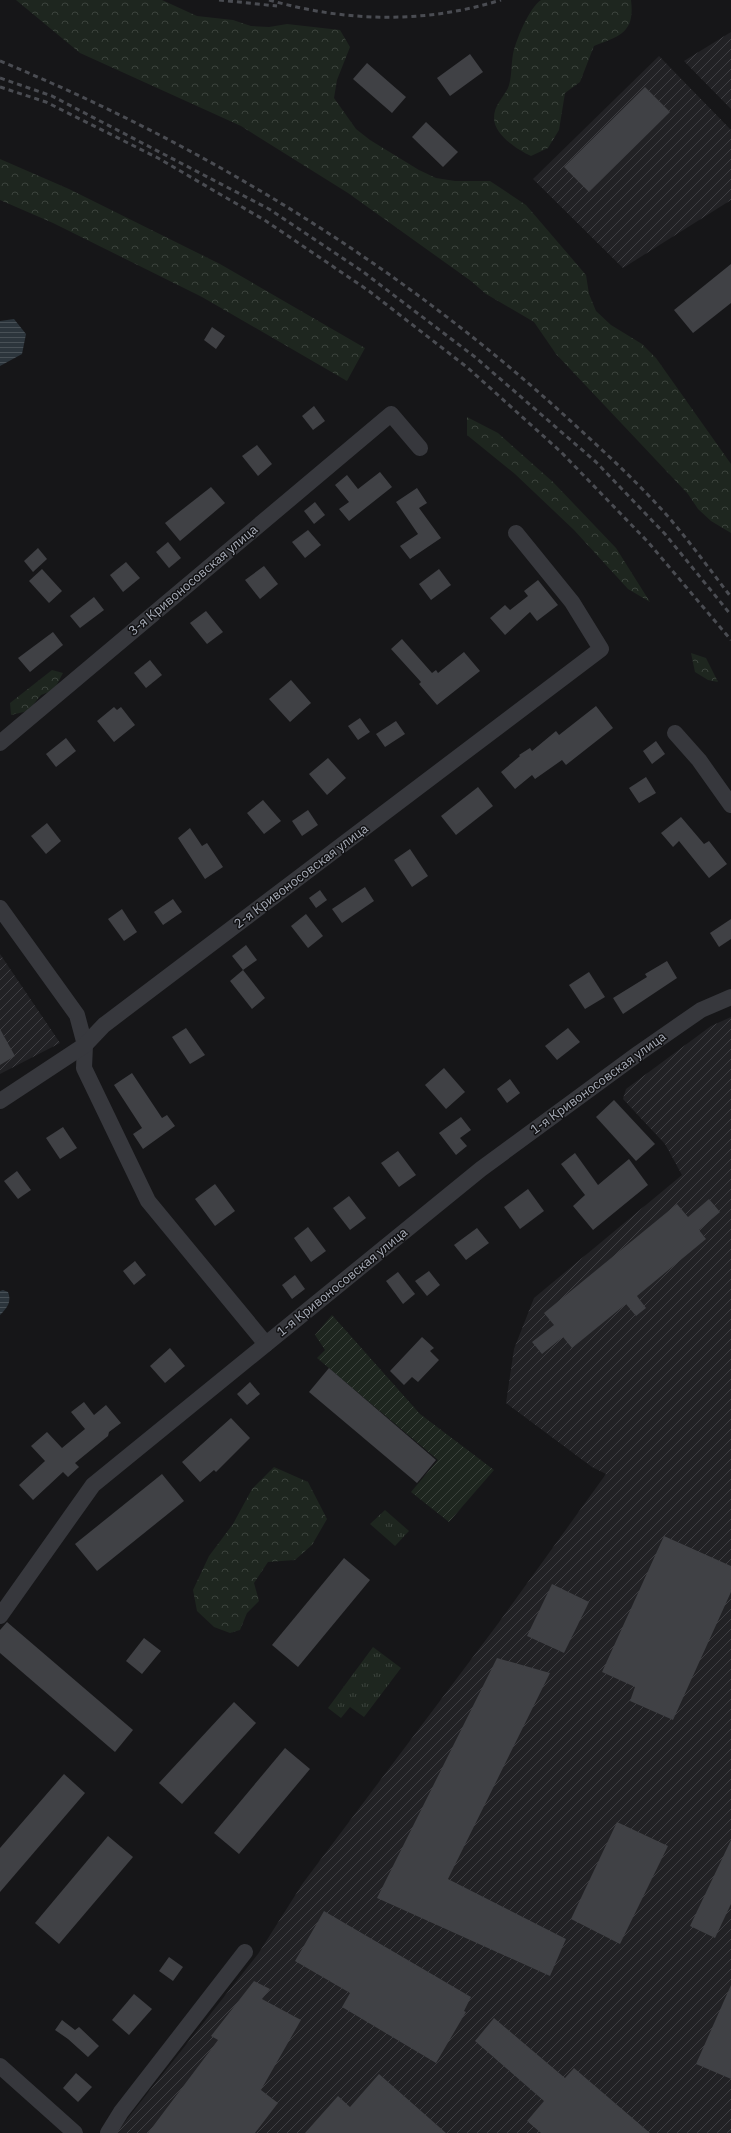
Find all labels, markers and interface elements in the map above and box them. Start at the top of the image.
street label: 3-я Кривоносовская улица [125,521,261,639]
street label: 2-я Кривоносовская улица [230,820,372,932]
street label: 1-я Кривоносовская улица [527,1028,669,1138]
street label: 1-я Кривоносовская улица [273,1224,411,1340]

